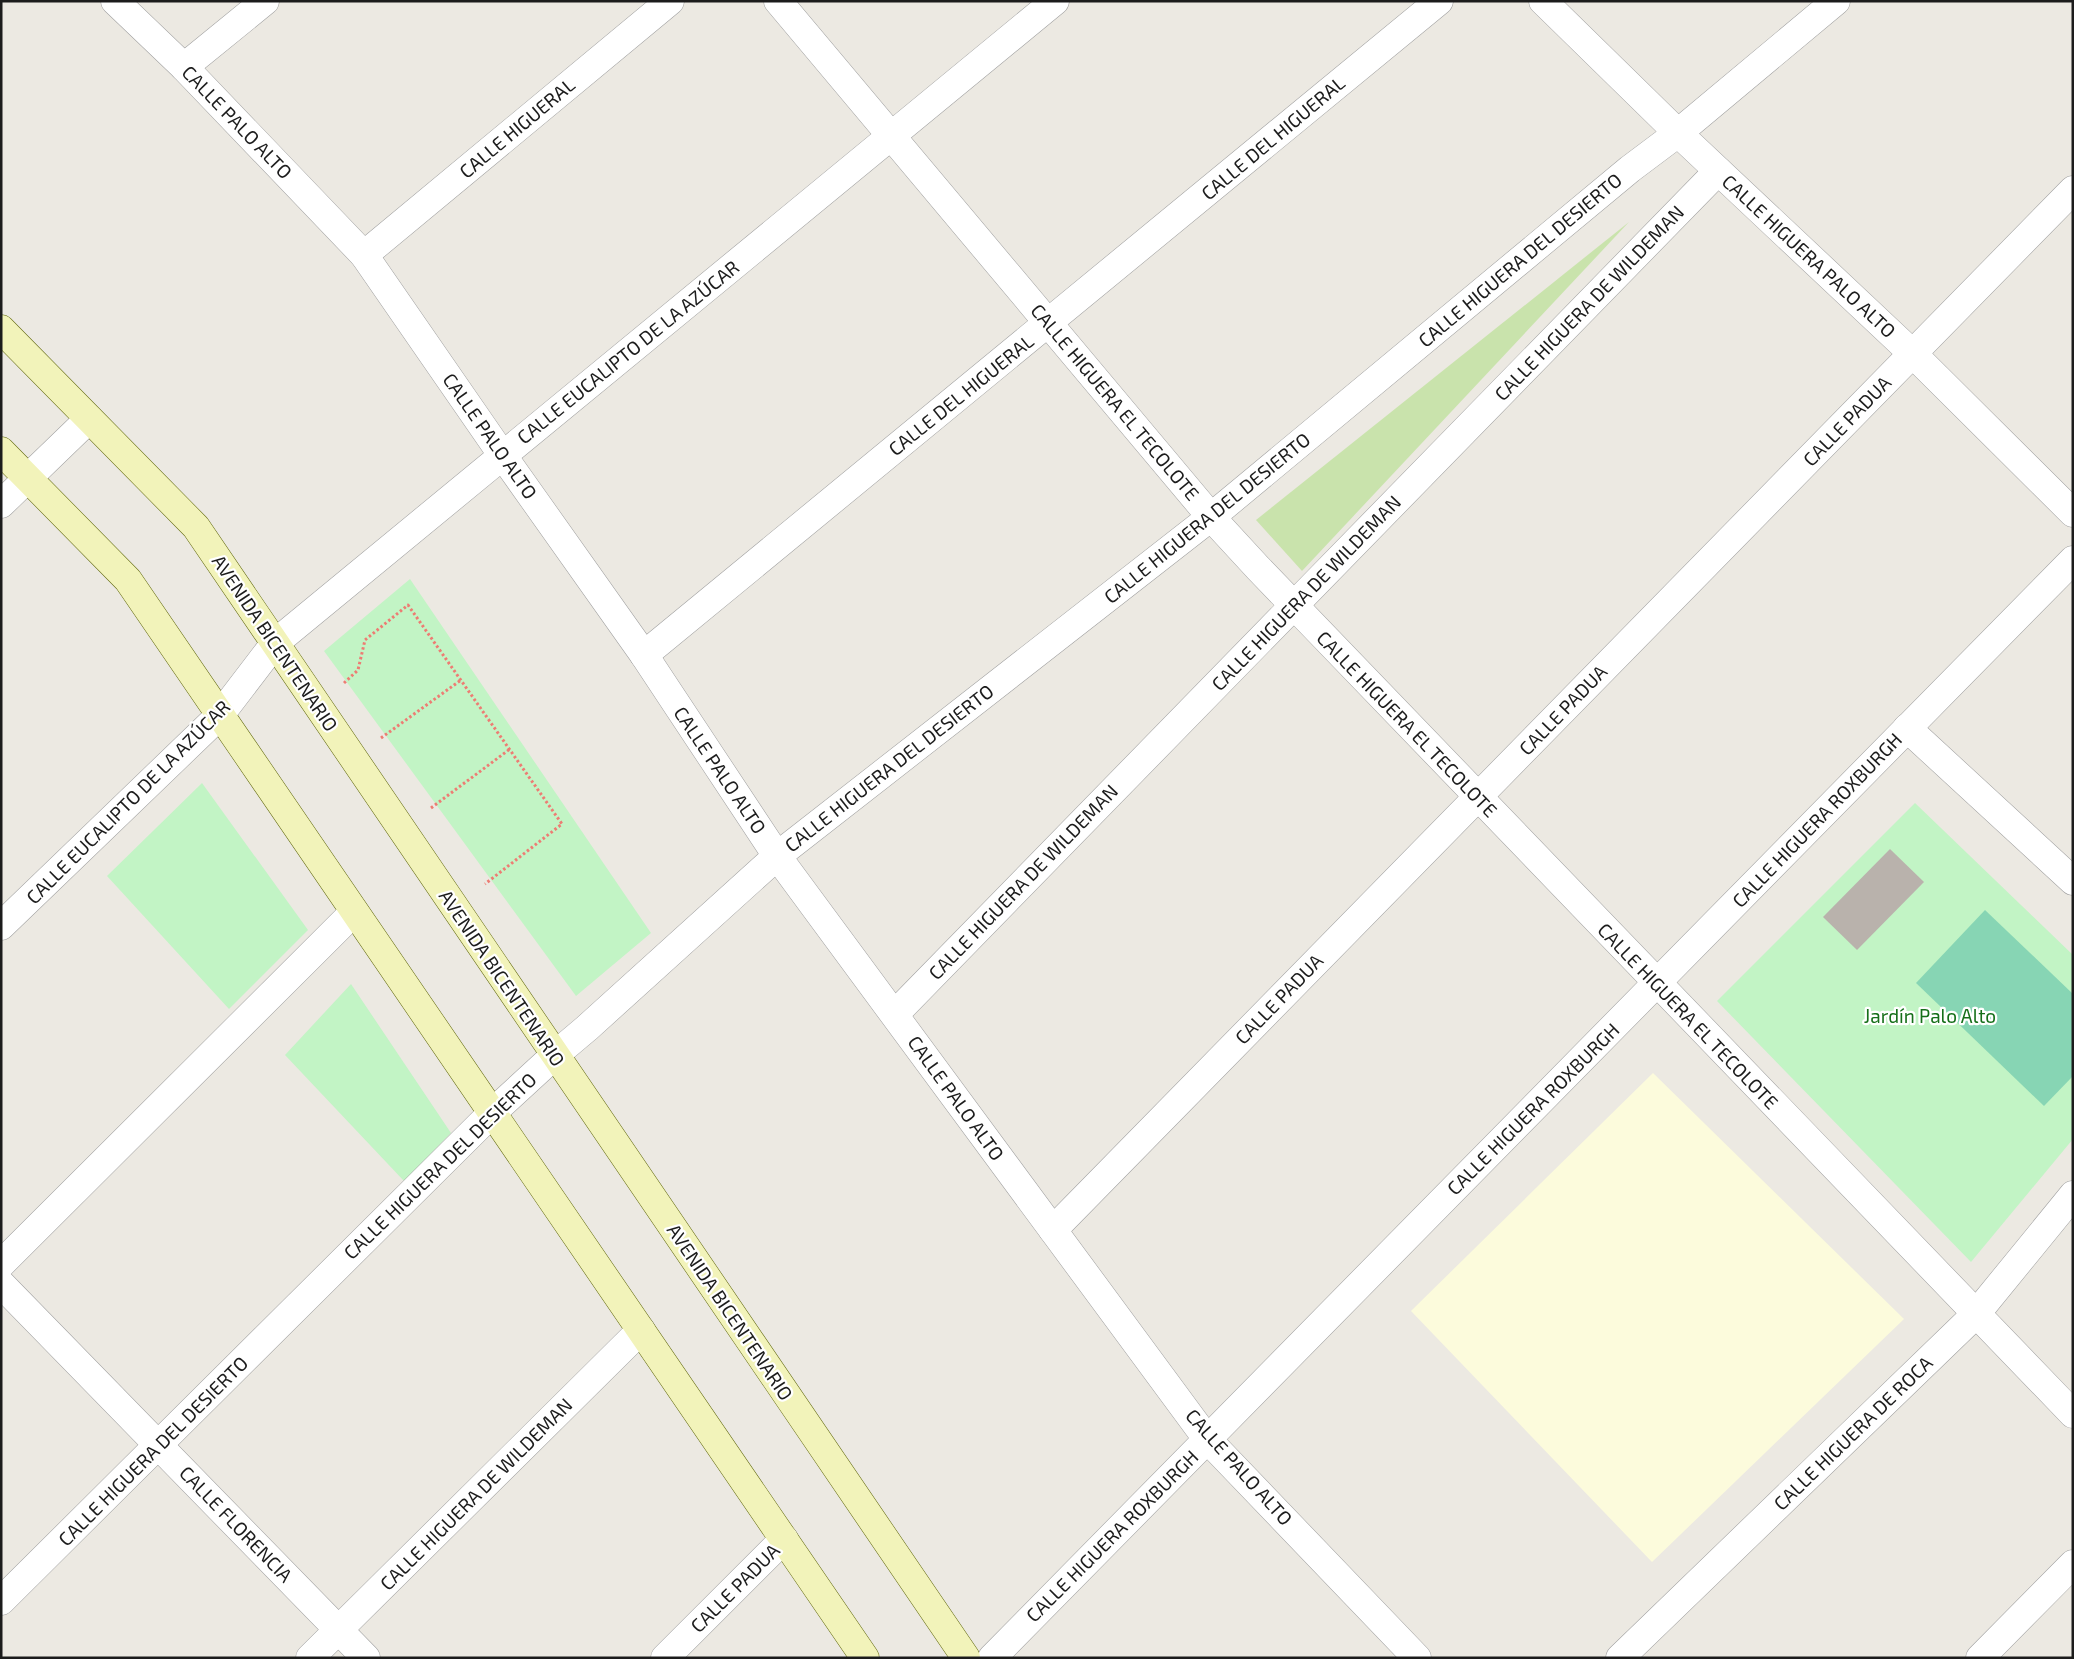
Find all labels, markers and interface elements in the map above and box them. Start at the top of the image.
street label: CALLE PALO ALTO [178,60,297,183]
street label: CALLE DEL HIGUERAL [1196,71,1349,204]
street label: CALLE HIGUERAL [454,73,579,182]
street label: CALLE HIGUERA DEL DESIERTO [1413,168,1626,352]
street label: CALLE HIGUERA PALO ALTO [1718,169,1901,342]
street label: CALLE HIGUERA DE WILDEMAN [1489,200,1688,405]
street label: CALLE EUCALIPTO DE LA AZÚCAR [512,255,743,448]
street label: CALLE HIGUERA EL TECOLOTE [1026,299,1204,505]
street label: CALLE DEL HIGUERAL [883,329,1038,460]
street label: CALLE PALO ALTO [438,368,542,503]
street label: CALLE PADUA [1798,371,1895,471]
street label: CALLE HIGUERA DEL DESIERTO [1099,427,1314,608]
street label: CALLE HIGUERA DE WILDEMAN [1206,490,1405,695]
street label: AVENIDA BICENTENARIO [208,550,343,735]
street label: CALLE HIGUERA EL TECOLOTE [1312,626,1502,821]
street label: CALLE PADUA [1514,660,1611,760]
street label: CALLE HIGUERA DEL DESIERTO [780,679,998,856]
street label: CALLE EUCALIPTO DE LA AZÚCAR [21,695,234,908]
street label: CALLE PALO ALTO [669,702,771,838]
street label: CALLE HIGUERA ROXBURGH [1727,728,1906,912]
street label: CALLE HIGUERA DE WILDEMAN [923,779,1122,984]
street label: AVENIDA BICENTENARIO [435,885,570,1070]
street label: CALLE HIGUERA EL TECOLOTE [1593,918,1783,1113]
street label: CALLE PADUA [1230,949,1327,1049]
park label: Jardín Palo Alto [1864,1004,1996,1027]
street label: CALLE HIGUERA ROXBURGH [1442,1018,1623,1199]
street label: CALLE PALO ALTO [903,1031,1009,1165]
street label: CALLE HIGUERA DEL DESIERTO [339,1068,541,1264]
street label: AVENIDA BICENTENARIO [663,1219,798,1404]
street label: CALLE HIGUERA DEL DESIERTO [53,1351,252,1550]
street label: CALLE HIGUERA DE ROCA [1768,1351,1937,1515]
street label: CALLE HIGUERA DE WILDEMAN [375,1393,577,1595]
street label: CALLE PALO ALTO [1181,1404,1298,1530]
street label: CALLE HIGUERA ROXBURGH [1021,1445,1202,1626]
street label: CALLE FLORENCIA [175,1461,298,1587]
street label: CALLE PADUA [685,1538,784,1637]

